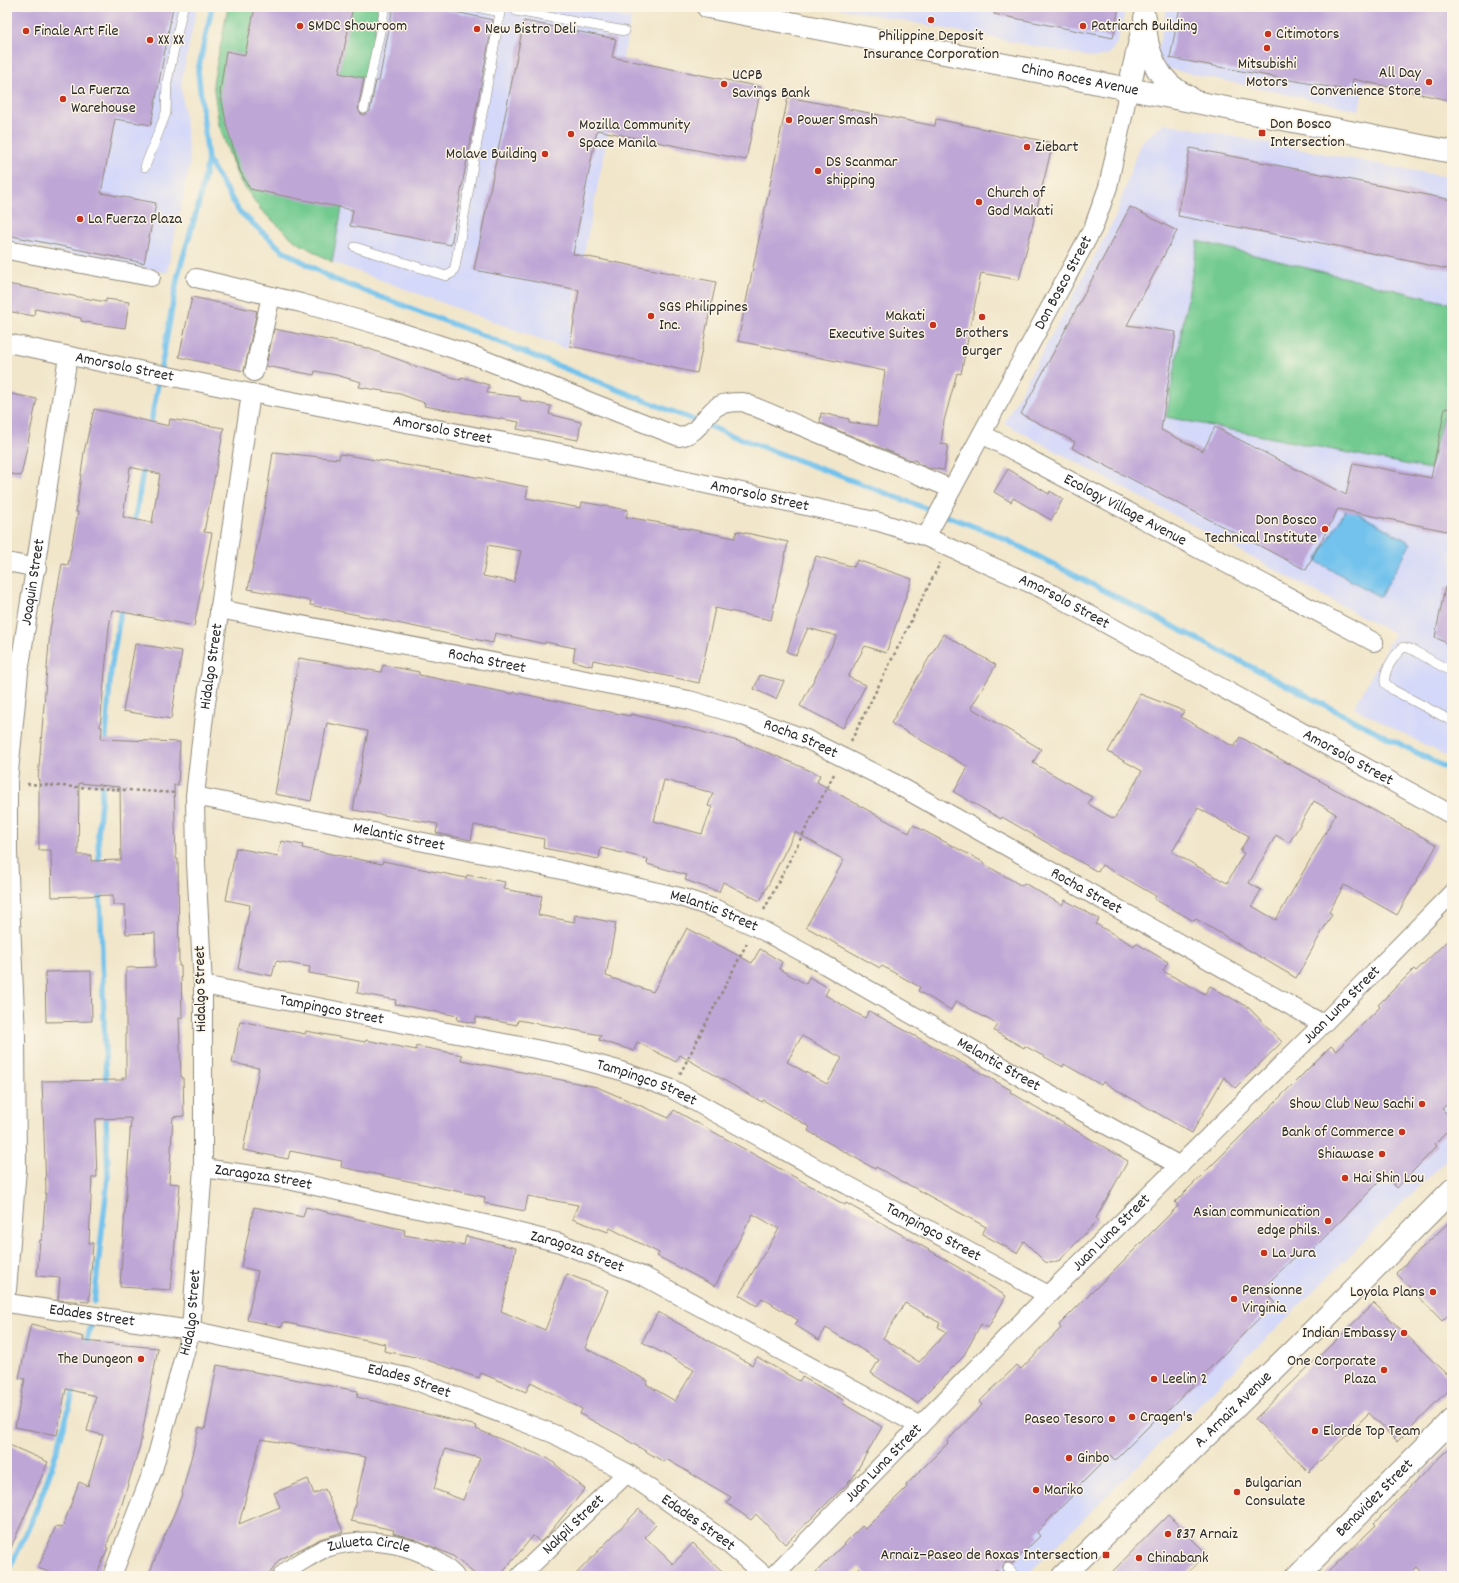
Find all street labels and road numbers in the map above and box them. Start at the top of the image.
street label: Chino Roces Avenue [1019,57,1141,102]
street label: Don Bosco Street [1029,231,1098,334]
street label: Amorsolo Street [73,346,176,388]
street label: Amorsolo Street [391,409,494,451]
street label: Ecology Village Avenue [1060,468,1191,552]
street label: Amorsolo Street [708,474,811,518]
street label: Joaquin Street [15,537,51,627]
street label: Amorsolo Street [1015,568,1114,635]
street label: Hidalgo Street [194,622,229,711]
street label: Rocha Street [446,642,528,680]
street label: Rocha Street [760,713,842,765]
street label: Amorsolo Street [1299,723,1397,792]
street label: Melantic Street [351,817,447,857]
street label: Rocha Street [1046,862,1126,920]
street label: Melantic Street [668,884,762,938]
street label: Hidalgo Street [189,945,213,1032]
street label: Juan Luna Street [1298,960,1386,1049]
street label: Tampingco Street [278,988,386,1031]
street label: Melantic Street [952,1031,1045,1098]
street label: Tampingco Street [594,1053,701,1112]
street label: Zaragoza Street [213,1158,314,1197]
street label: Juan Luna Street [1067,1188,1156,1277]
street label: Tampingco Street [881,1197,985,1268]
street label: Zaragoza Street [528,1224,628,1279]
street label: Hidalgo Street [173,1269,207,1358]
street label: Edades Street [48,1298,136,1333]
street label: Edades Street [365,1357,454,1405]
street label: A. Arnaiz Avenue [1189,1366,1277,1453]
street label: Juan Luna Street [840,1418,928,1508]
street label: Benavidez Street [1330,1453,1419,1542]
street label: Edades Street [656,1488,740,1557]
street label: Nakpil Street [537,1489,610,1560]
street label: Zulueta Circle [325,1530,413,1559]

